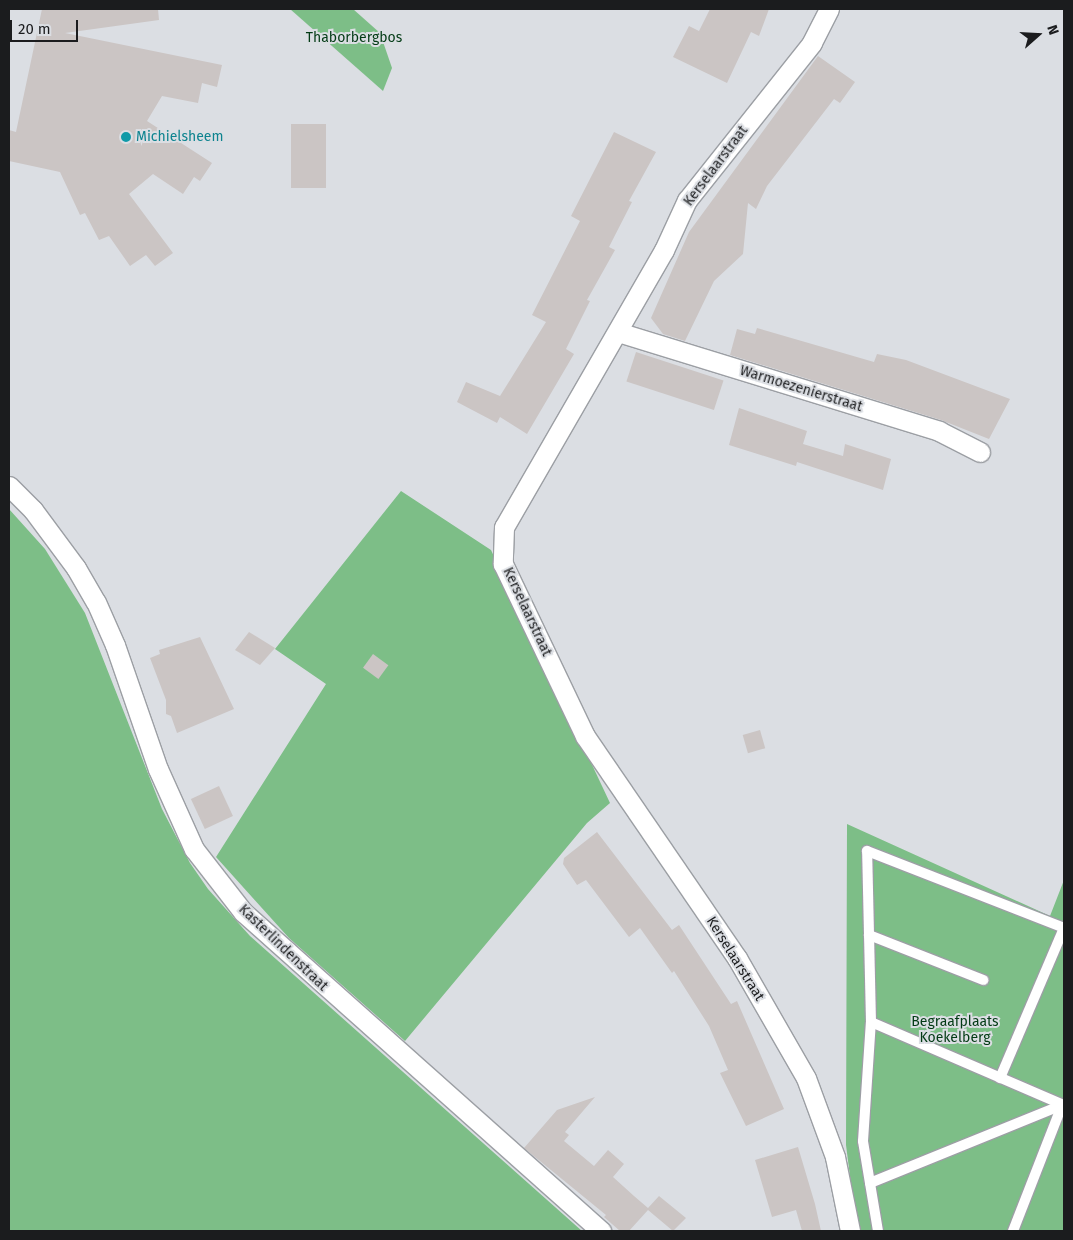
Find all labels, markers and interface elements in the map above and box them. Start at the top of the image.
scale bar [12,10,80,42]
north arrow [1013,10,1063,60]
text: 20 m [18,20,51,38]
text: N [1043,23,1062,37]
park label: Thaborbergbos [306,30,402,46]
street label: Kerselaarstraat [680,123,752,209]
place label: Michielsheem [136,129,223,145]
marker: Michielsheem [120,131,132,143]
street label: Warmoezenierstraat [738,362,864,416]
street label: Kerselaarstraat [499,565,555,659]
street label: Kasterlindenstraat [235,901,331,995]
street label: Kerselaarstraat [702,914,768,1004]
park label: Begraafplaats Koekelberg [911,1014,999,1046]

